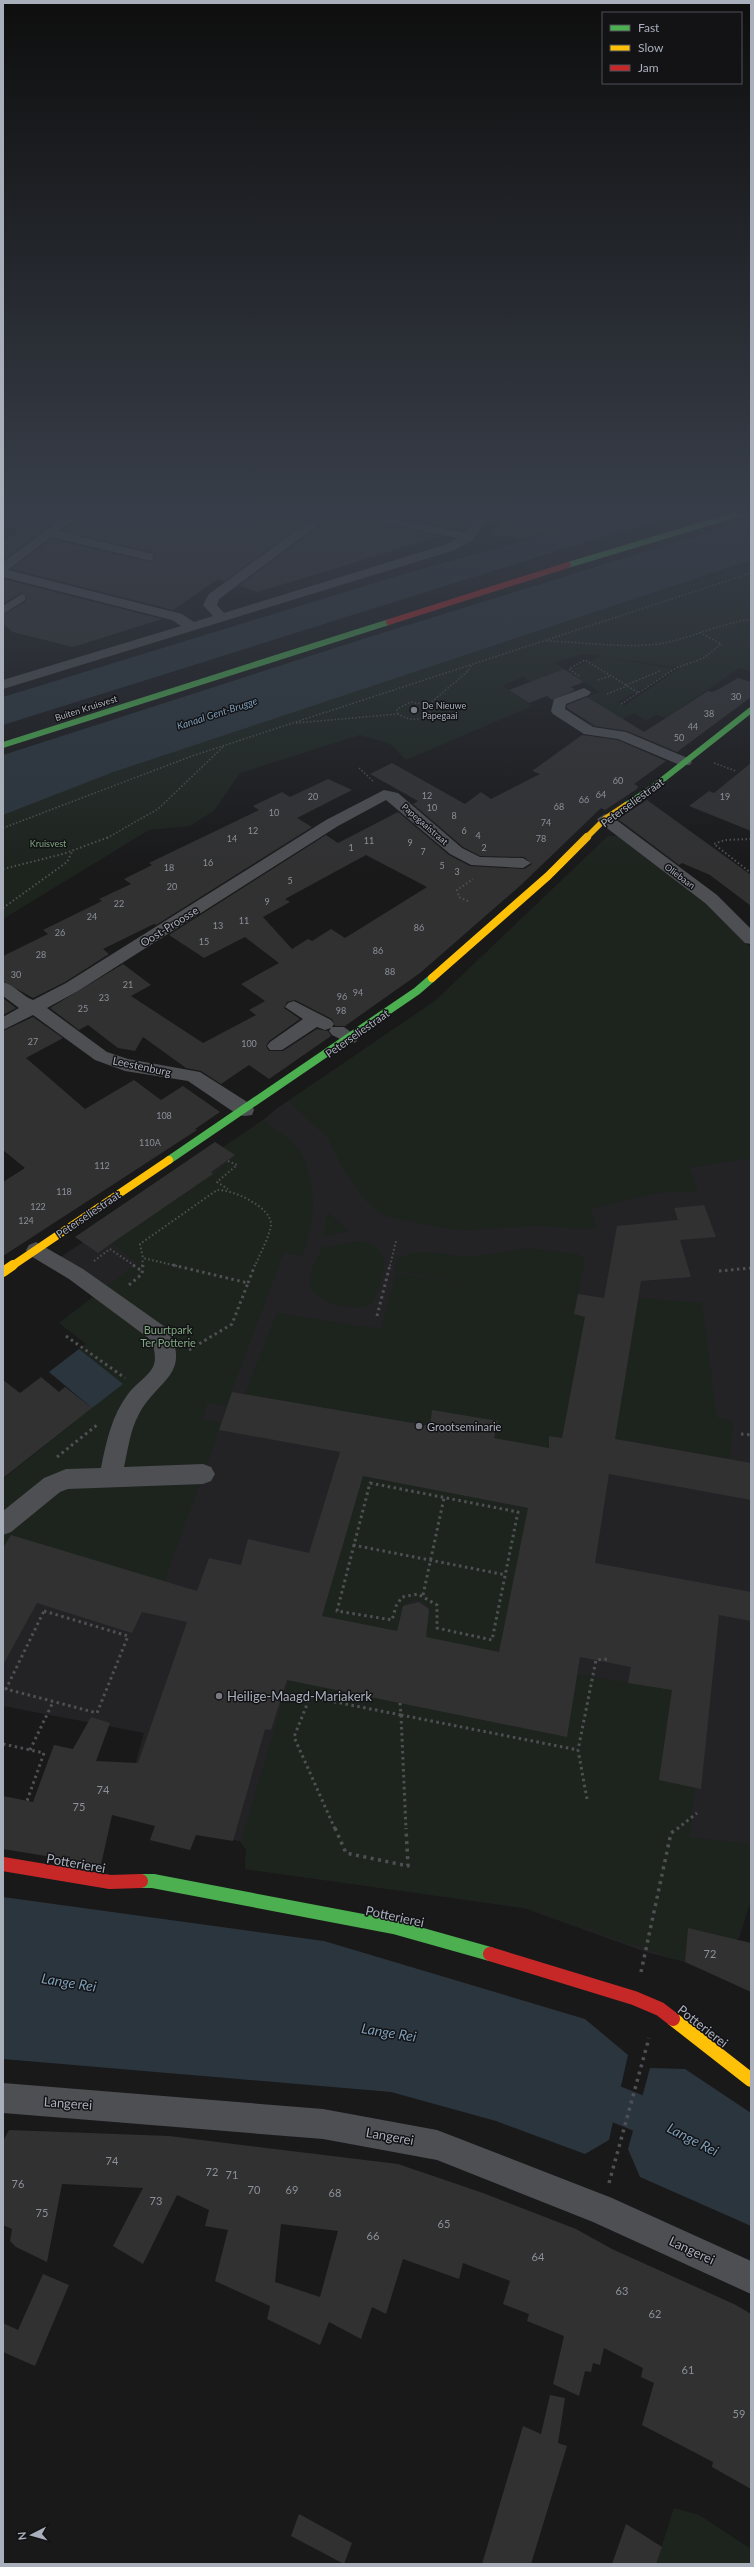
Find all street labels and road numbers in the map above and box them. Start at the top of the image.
street label: Buiten Kruisvest [53,693,119,723]
street label: Peterseliestraat [598,775,666,829]
street label: Papegaaistraat [400,801,451,848]
street label: Oliebaan [663,861,697,891]
street label: Oost-Proosse [138,903,201,949]
street label: Peterseliestraat [323,1006,391,1060]
street label: Leestenburg [112,1053,173,1079]
street label: Peterseliestraat [53,1188,123,1240]
street label: Potterierei [45,1850,107,1876]
street label: Potterierei [364,1902,426,1930]
street label: Potterierei [675,2001,731,2051]
street label: Langerei [43,2093,93,2113]
street label: Langerei [365,2124,415,2148]
street label: Langerei [667,2233,717,2267]

